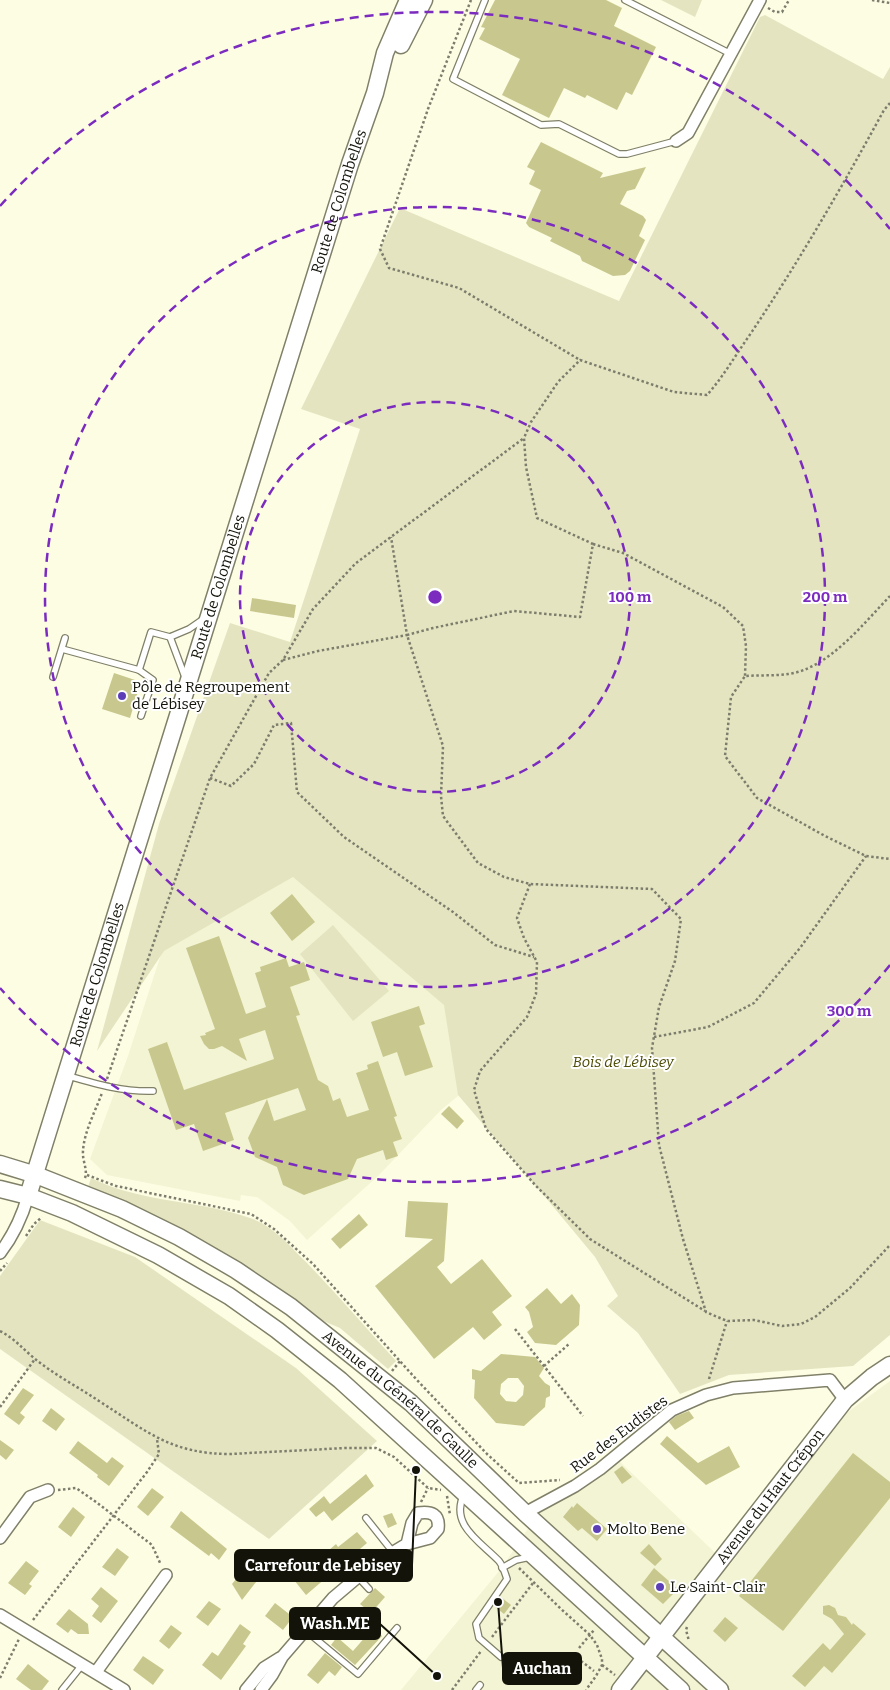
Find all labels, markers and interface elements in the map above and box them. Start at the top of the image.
street label: Route de Colombelles [307,127,370,276]
street label: Route de Colombelles [187,513,249,661]
centre of rings [426,588,444,606]
text: 100 m [609,588,652,606]
text: 200 m [803,588,848,606]
place label: Pôle de Regroupement de Lébisey [132,678,290,713]
marker: Pôle de Regroupement de Lébisey [116,690,128,702]
street label: Route de Colombelles [66,900,128,1049]
text: 300 m [827,1002,872,1020]
park label: Bois de Lébisey [572,1053,675,1071]
street label: Avenue du Général de Gaulle [319,1327,482,1472]
street label: Rue des Eudistes [567,1392,671,1476]
street label: Avenue du Haut Crépon [712,1425,828,1567]
place label: Molto Bene [607,1520,685,1538]
marker: Molto Bene [591,1523,603,1535]
callout: Carrefour de Lebisey [235,1550,412,1581]
text: Carrefour de Lebisey [245,1556,401,1575]
place label: Le Saint-Clair [670,1578,765,1596]
marker: Le Saint-Clair [654,1581,666,1593]
callout: Wash.ME [290,1608,380,1639]
text: Wash.ME [300,1614,370,1633]
callout: Auchan [503,1653,581,1684]
text: Auchan [513,1659,572,1678]

